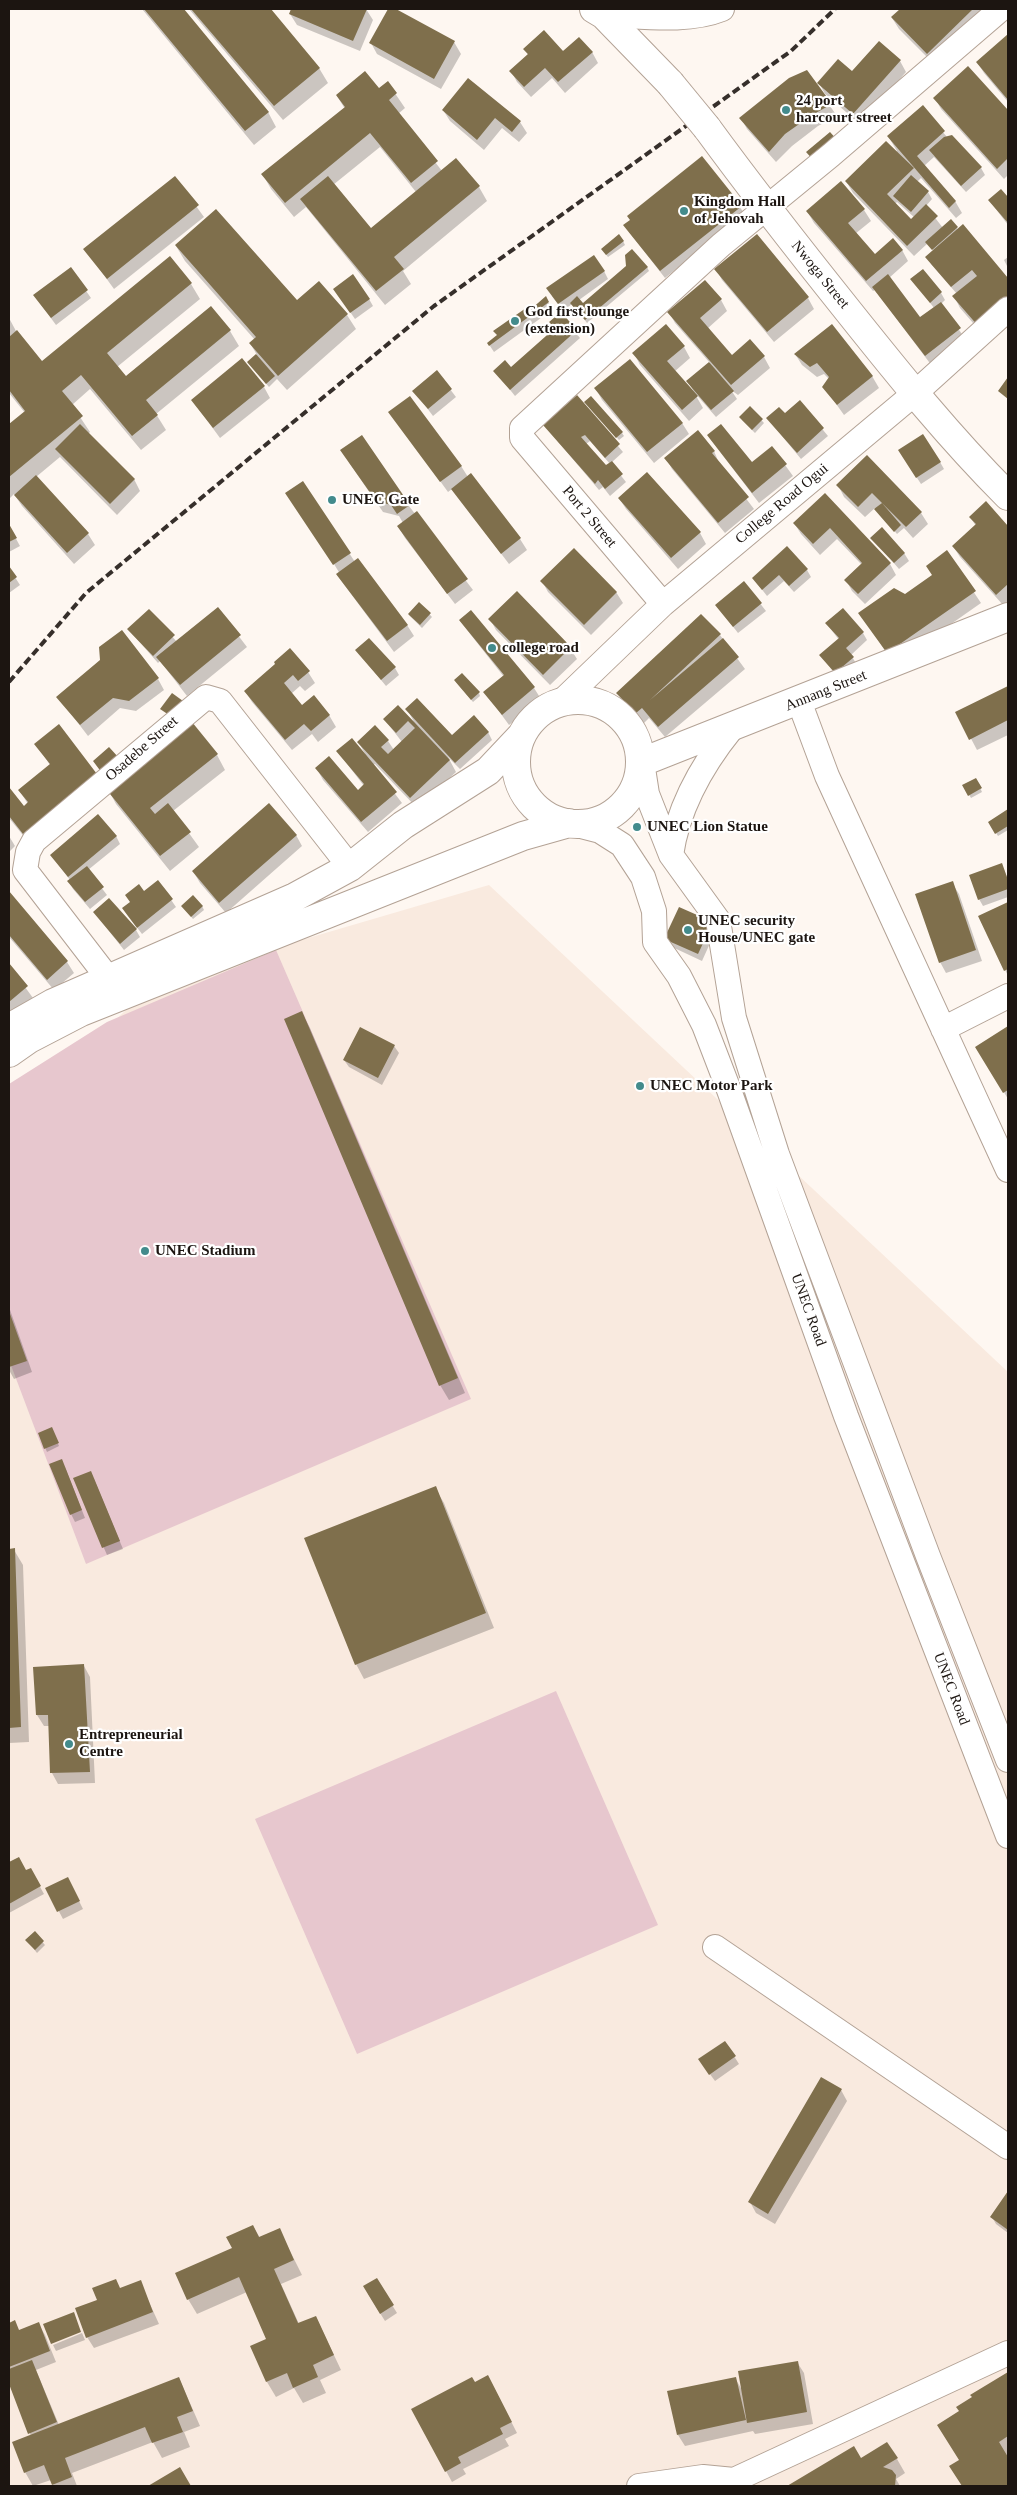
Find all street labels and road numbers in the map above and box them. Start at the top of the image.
street label: Nwoga Street [787,237,853,313]
street label: College Road Ogui [732,460,832,548]
street label: Port 2 Street [558,482,620,552]
street label: Annang Street [783,667,869,715]
street label: Osadebe Street [102,713,182,785]
street label: UNEC Road [787,1271,829,1349]
street label: UNEC Road [929,1650,973,1728]

